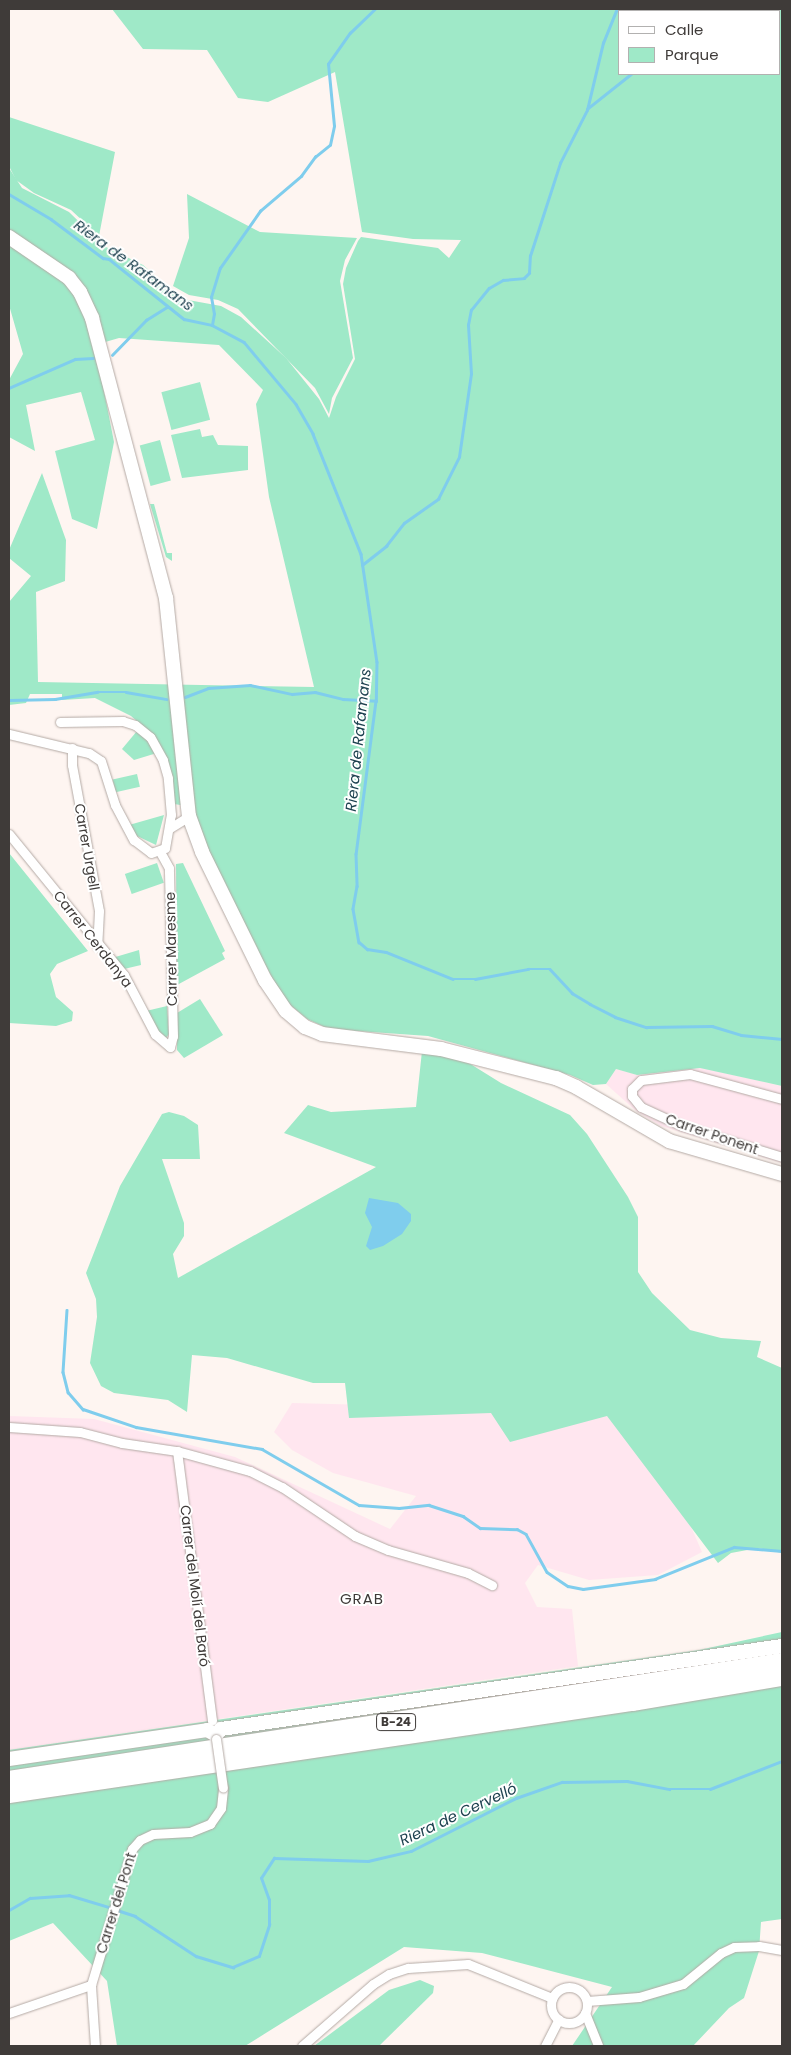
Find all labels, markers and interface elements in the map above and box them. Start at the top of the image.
legend [618,10,781,75]
text: Calle [665,19,703,40]
text: Parque [665,44,718,65]
water label: Riera de Rafamans [71,216,197,314]
water label: Riera de Rafamans [342,668,374,812]
street label: Carrer Urgell [71,802,103,892]
street label: Carrer Cerdanya [50,887,136,991]
street label: Carrer Maresme [162,892,180,1006]
street label: Carrer Ponent [663,1110,761,1158]
street label: Carrer del Molí del Baró [177,1504,213,1668]
district label: GRAB [339,1590,385,1608]
road number: B-24 [376,1712,416,1731]
water label: Riera de Cervelló [396,1779,520,1849]
street label: Carrer del Pont [93,1850,139,1956]

